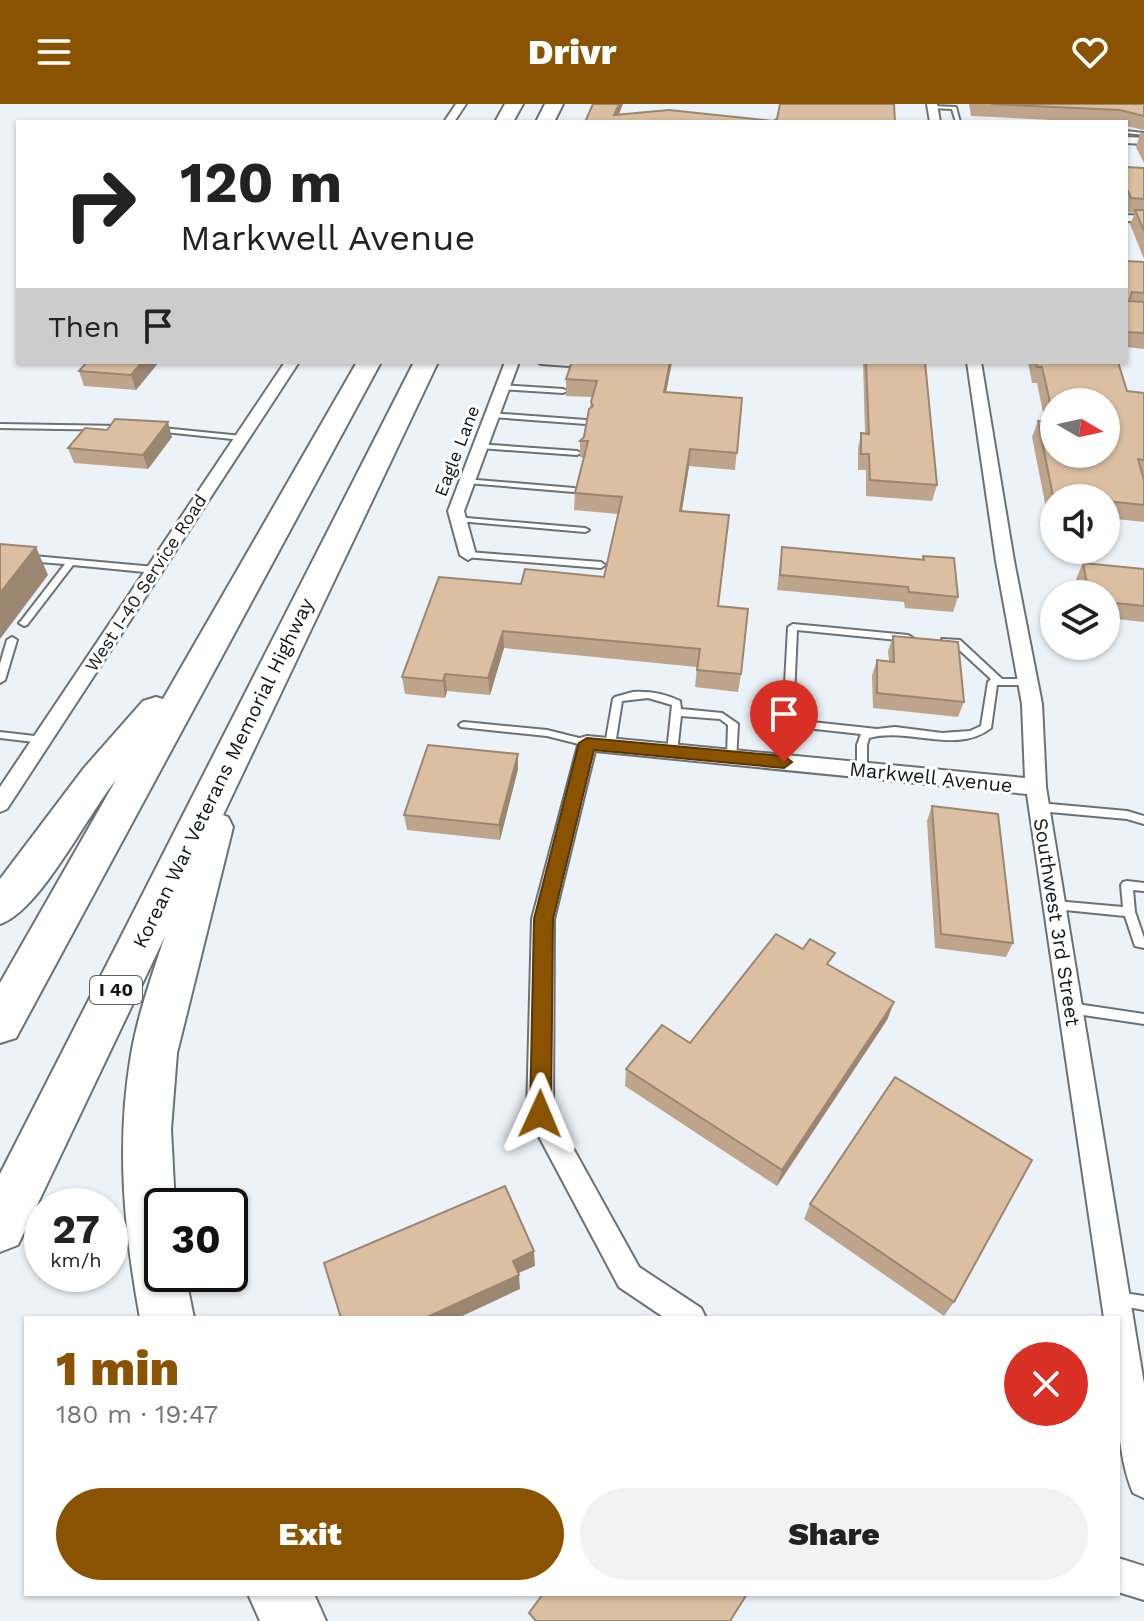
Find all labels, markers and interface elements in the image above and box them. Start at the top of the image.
icon: menu [32,30,76,74]
icon: heart [1068,30,1112,74]
text: Drivr [528,31,616,73]
text: 120 m [180,150,342,216]
icon: right [48,152,152,256]
text: Markwell Avenue [180,217,475,259]
icon: arrive [136,304,180,348]
text: Then [48,309,120,344]
north arrow [1040,388,1120,468]
map controls [1040,388,1120,660]
street label: Eagle Lane [430,402,483,499]
button: sound [1040,484,1120,564]
street label: West I-40 Service Road [80,490,211,675]
button: layers [1040,580,1120,660]
street label: Korean War Veterans Memorial Highway [128,593,319,952]
pin [750,680,818,762]
icon: arrive [762,692,806,736]
street label: Markwell Avenue [848,756,1014,798]
street label: Southwest 3rd Street [1029,816,1085,1028]
road number: I 40 [90,976,142,1004]
position arrow [498,1072,582,1156]
speed limit sign: 30 [144,1188,248,1292]
text: 27 [52,1206,100,1253]
text: km/h [50,1248,102,1272]
text: 1 min [56,1340,179,1397]
button: close [1004,1342,1088,1426]
text: 180 m · 19:47 [56,1399,218,1429]
button: Exit [56,1488,564,1580]
button: Share [580,1488,1088,1580]

